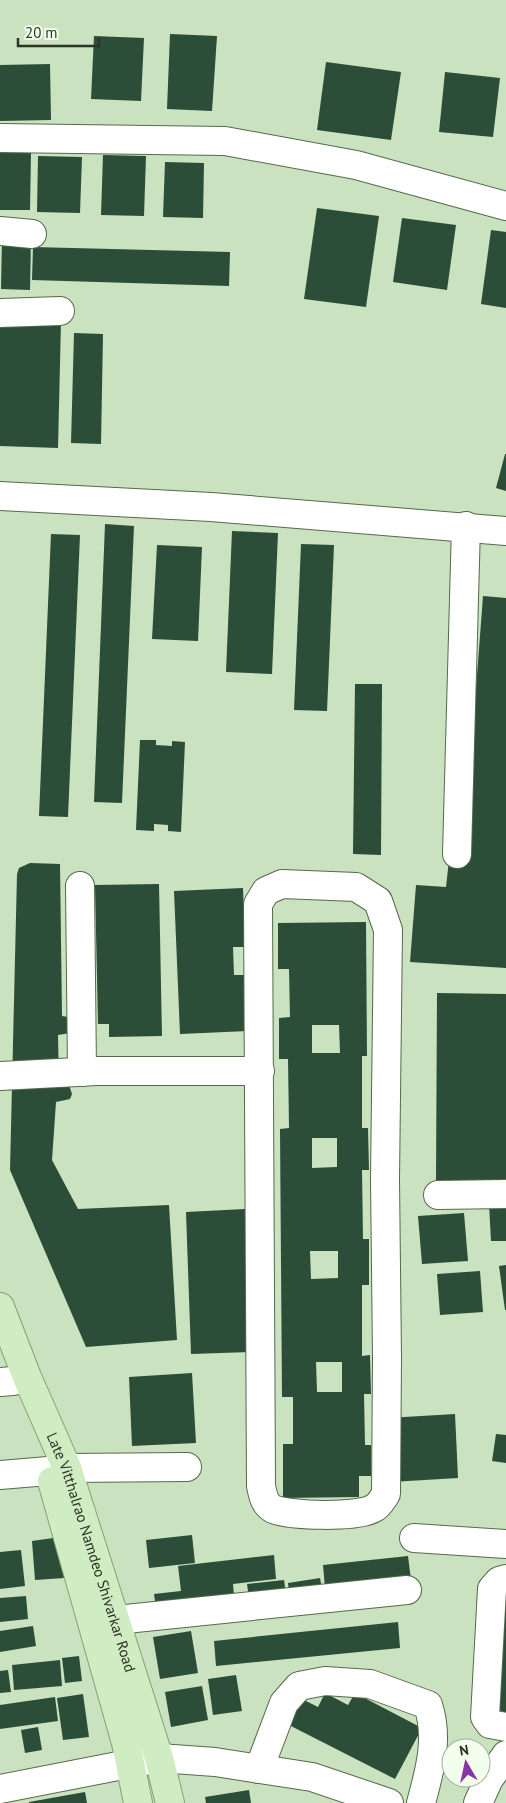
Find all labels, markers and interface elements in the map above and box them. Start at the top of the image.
scale bar [18,15,99,47]
text: 20 m [25,23,58,42]
street label: Late Vitthalrao Namdeo Shivarkar Road [43,1429,141,1674]
north arrow [441,1738,491,1788]
text: N [458,1741,470,1760]

